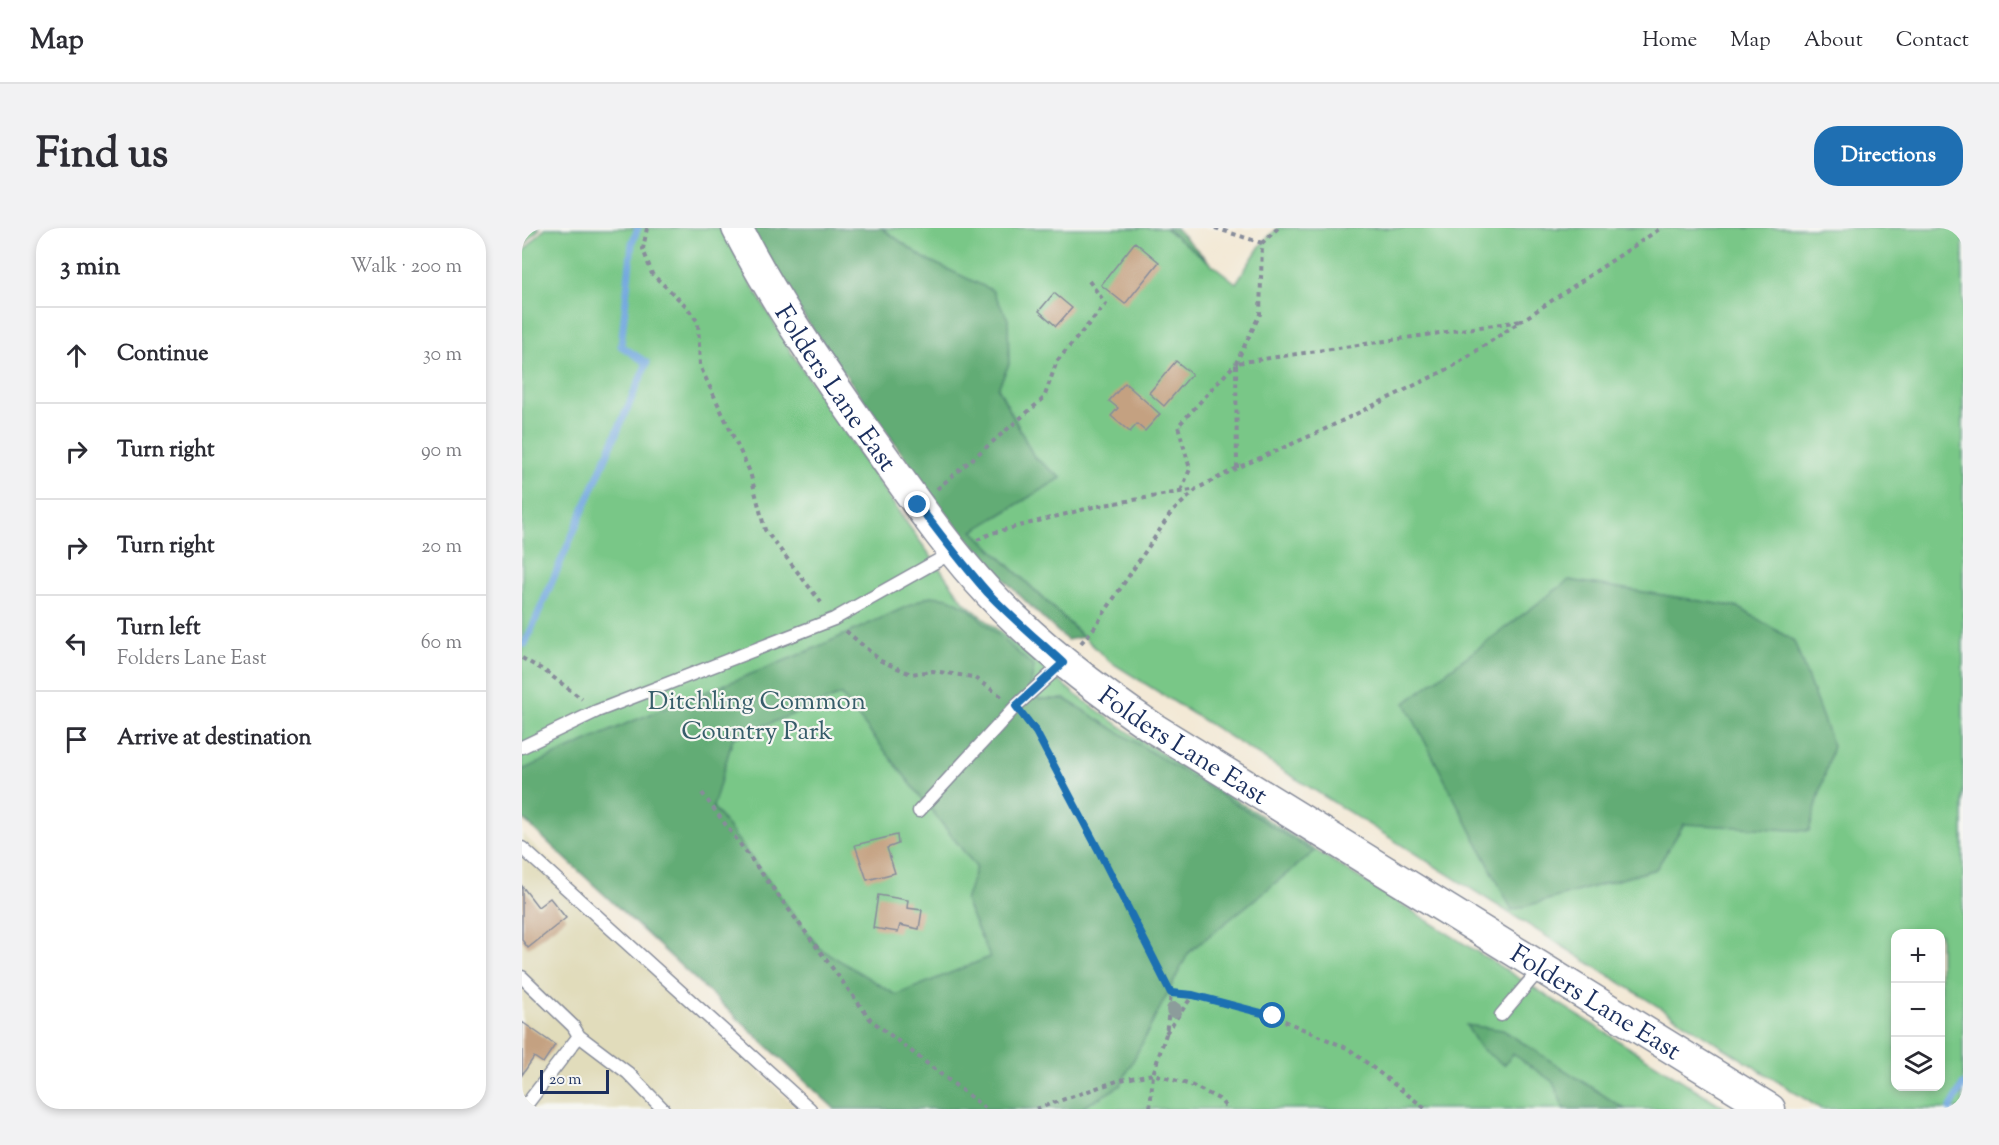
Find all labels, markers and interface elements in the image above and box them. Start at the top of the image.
text: Map [30,21,84,61]
text: Home [1642,26,1697,56]
text: Map [1730,26,1771,56]
text: About [1804,26,1863,56]
text: Contact [1896,26,1969,56]
text: Find us [36,126,168,186]
button: Directions [1814,126,1963,186]
text: 3 min [60,249,120,286]
text: Walk · 200 m [350,253,462,282]
street label: Folders Lane East [764,298,904,480]
icon: ahead [60,339,93,372]
text: Continue [117,339,208,371]
text: 30 m [423,341,462,370]
icon: right [60,435,93,468]
text: Turn right [117,435,214,467]
text: 90 m [421,437,462,466]
route end [904,491,930,517]
icon: right [60,531,93,564]
text: Turn right [117,531,214,563]
text: 20 m [421,533,462,562]
text: Turn left [117,613,200,645]
icon: left [60,627,93,660]
text: 60 m [421,629,462,658]
text: Folders Lane East [117,645,267,674]
street label: Folders Lane East [1090,679,1274,815]
park label: Ditchling Common Country Park [648,684,866,751]
icon: arrive [60,723,93,756]
text: Arrive at destination [117,723,312,755]
map controls [1891,929,1945,1091]
button: + [1891,929,1945,983]
street label: Folders Lane East [1502,937,1687,1071]
button: − [1891,983,1945,1037]
route start [1259,1002,1285,1028]
button: layers [1891,1037,1945,1091]
scale bar [540,1067,609,1094]
text: 20 m [549,1069,582,1092]

